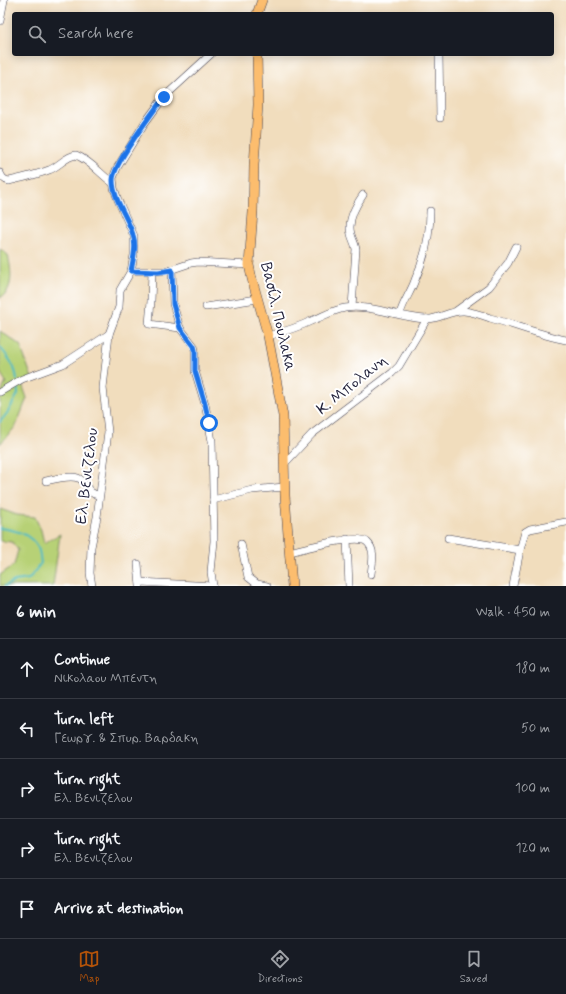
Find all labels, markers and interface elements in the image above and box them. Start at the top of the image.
search box [12,12,554,56]
icon: search [26,23,48,45]
text: Search here [58,24,134,44]
route end [155,88,173,106]
street label: Βασίλ. Πουλακα [255,260,301,374]
street label: Κ. Μπολανη [312,350,392,420]
route start [200,414,218,432]
street label: Ελ. Βενιζελου [71,427,103,525]
text: 6 min [16,601,56,623]
text: Walk · 450 m [476,604,550,621]
text: Continue [54,650,110,670]
icon: ahead [16,658,38,680]
text: 180 m [515,660,550,677]
text: Νικολαου Μπεντη [54,670,157,687]
text: Turn left [54,710,114,730]
icon: left [16,718,38,740]
text: 50 m [521,720,550,737]
text: Γεωργ. & Σπυρ. Βαρδακη [54,730,199,747]
text: Turn right [54,770,121,790]
icon: right [16,778,38,800]
text: 100 m [515,780,550,797]
text: Ελ. Βενιζελου [54,790,132,807]
text: Turn right [54,830,121,850]
icon: right [16,838,38,860]
text: 120 m [516,840,550,857]
text: Ελ. Βενιζελου [54,850,132,867]
icon: arrive [16,898,38,920]
text: Arrive at destination [54,899,183,919]
tab: Map [78,948,100,986]
tab: Directions [257,948,303,986]
tab: Saved [460,948,487,986]

